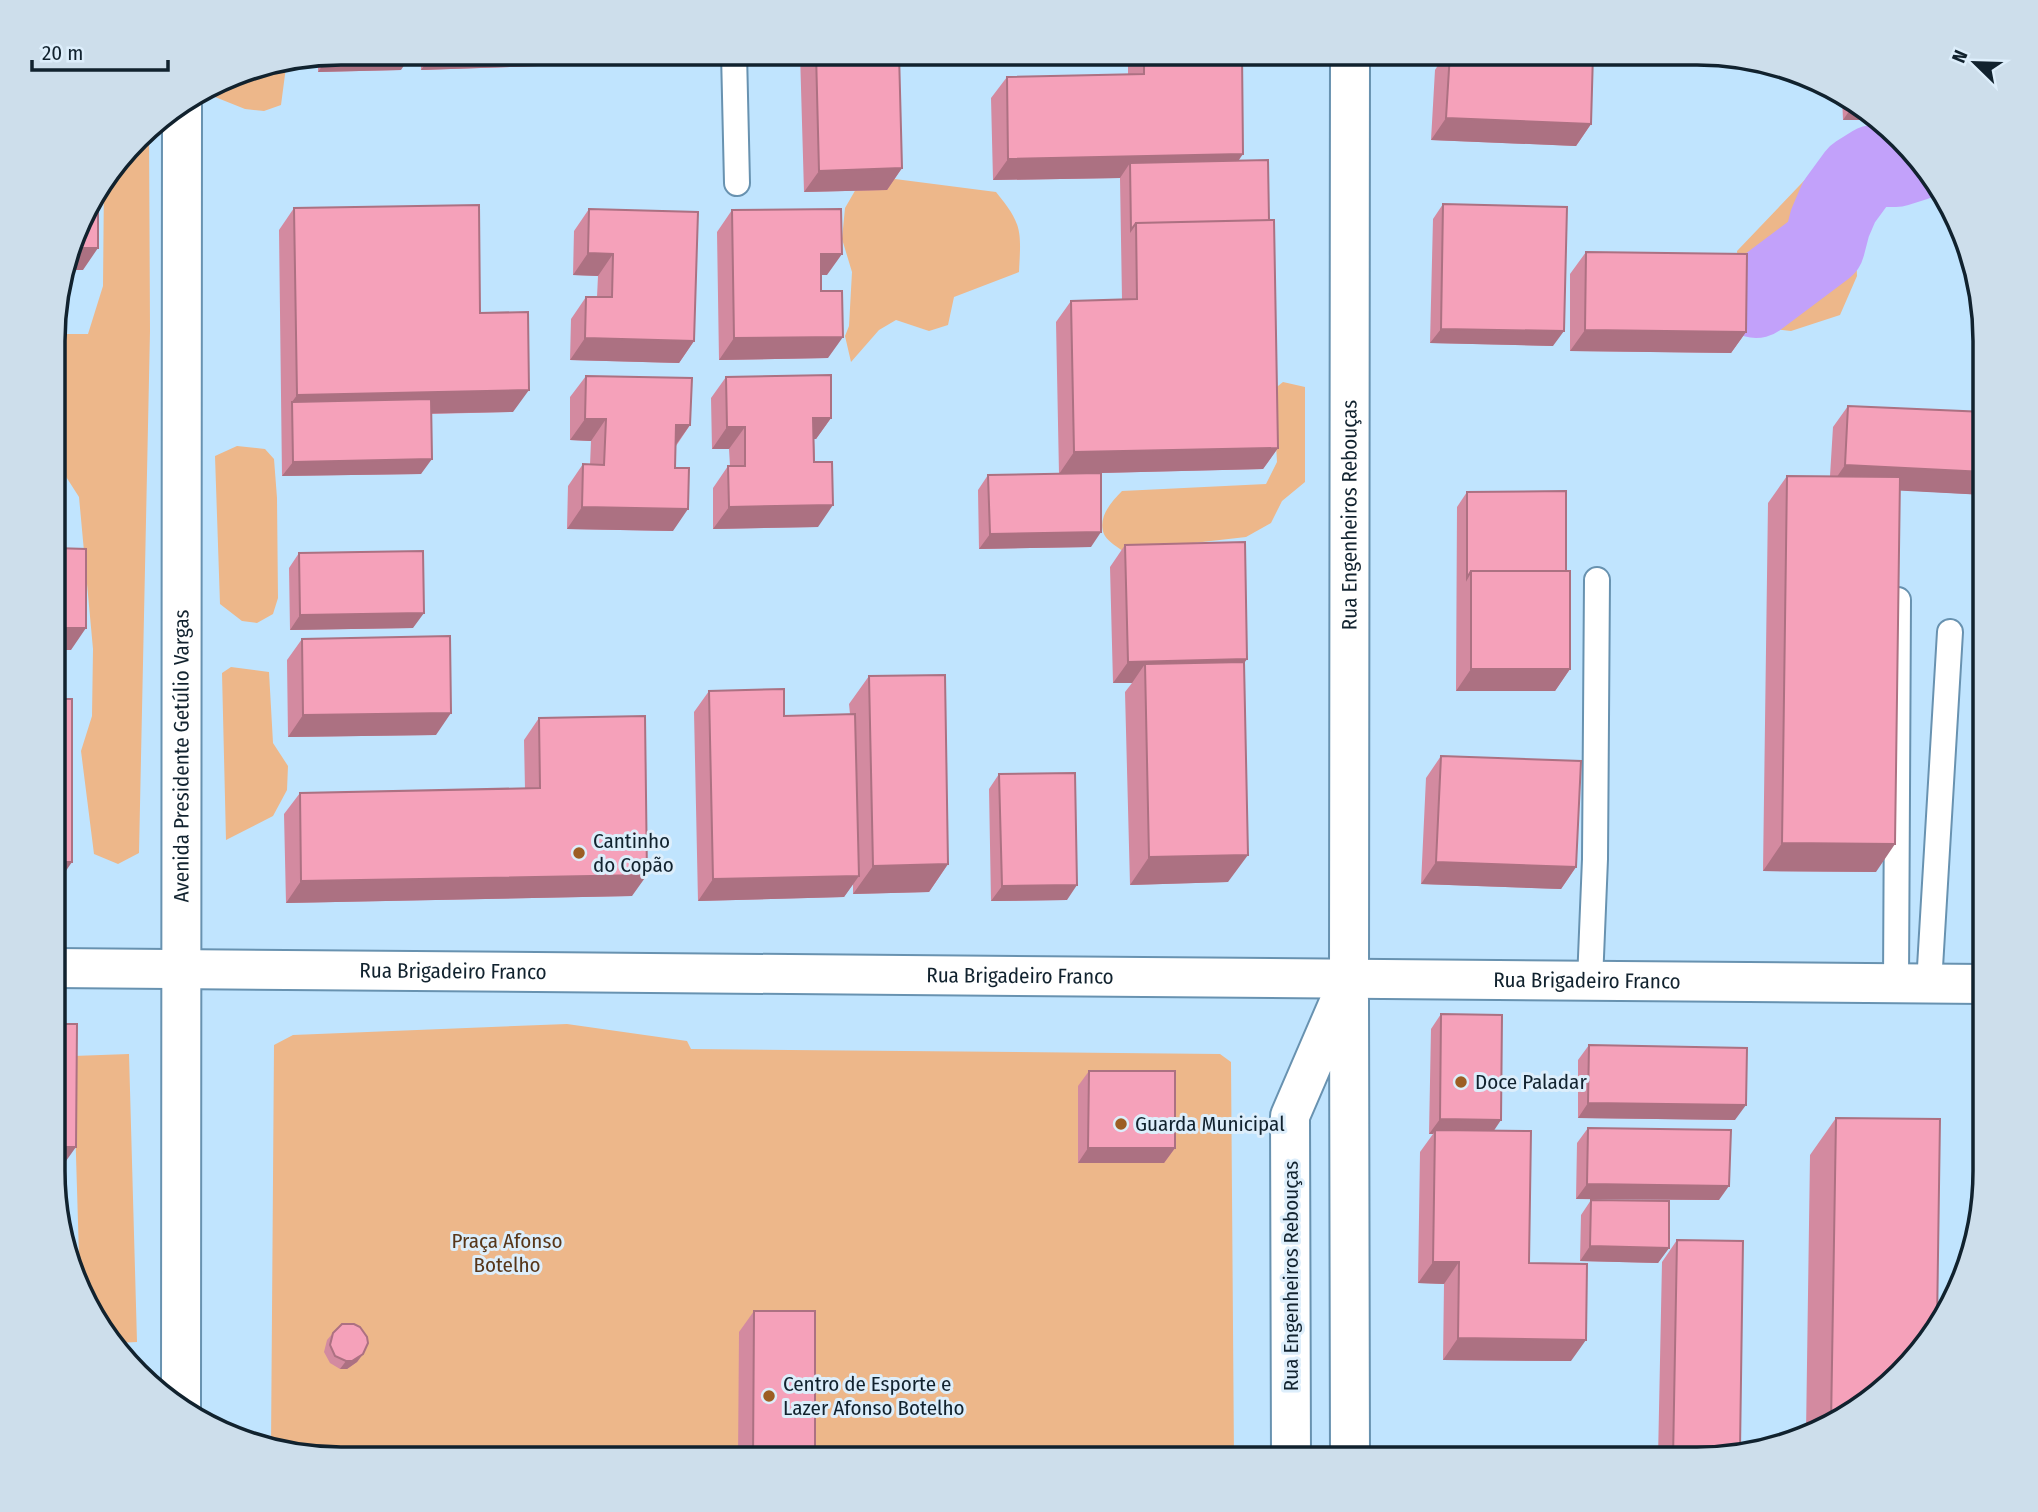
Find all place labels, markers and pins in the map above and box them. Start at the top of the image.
place label: Cantinho do Copão [593,828,674,878]
marker: Cantinho do Copão [571,845,587,861]
place label: Doce Paladar [1475,1069,1587,1095]
marker: Doce Paladar [1453,1074,1469,1090]
place label: Guarda Municipal [1135,1111,1285,1137]
marker: Guarda Municipal [1113,1116,1129,1132]
place label: Centro de Esporte e Lazer Afonso Botelho [783,1371,965,1421]
marker: Centro de Esporte e Lazer Afonso Botelho [761,1388,777,1404]

